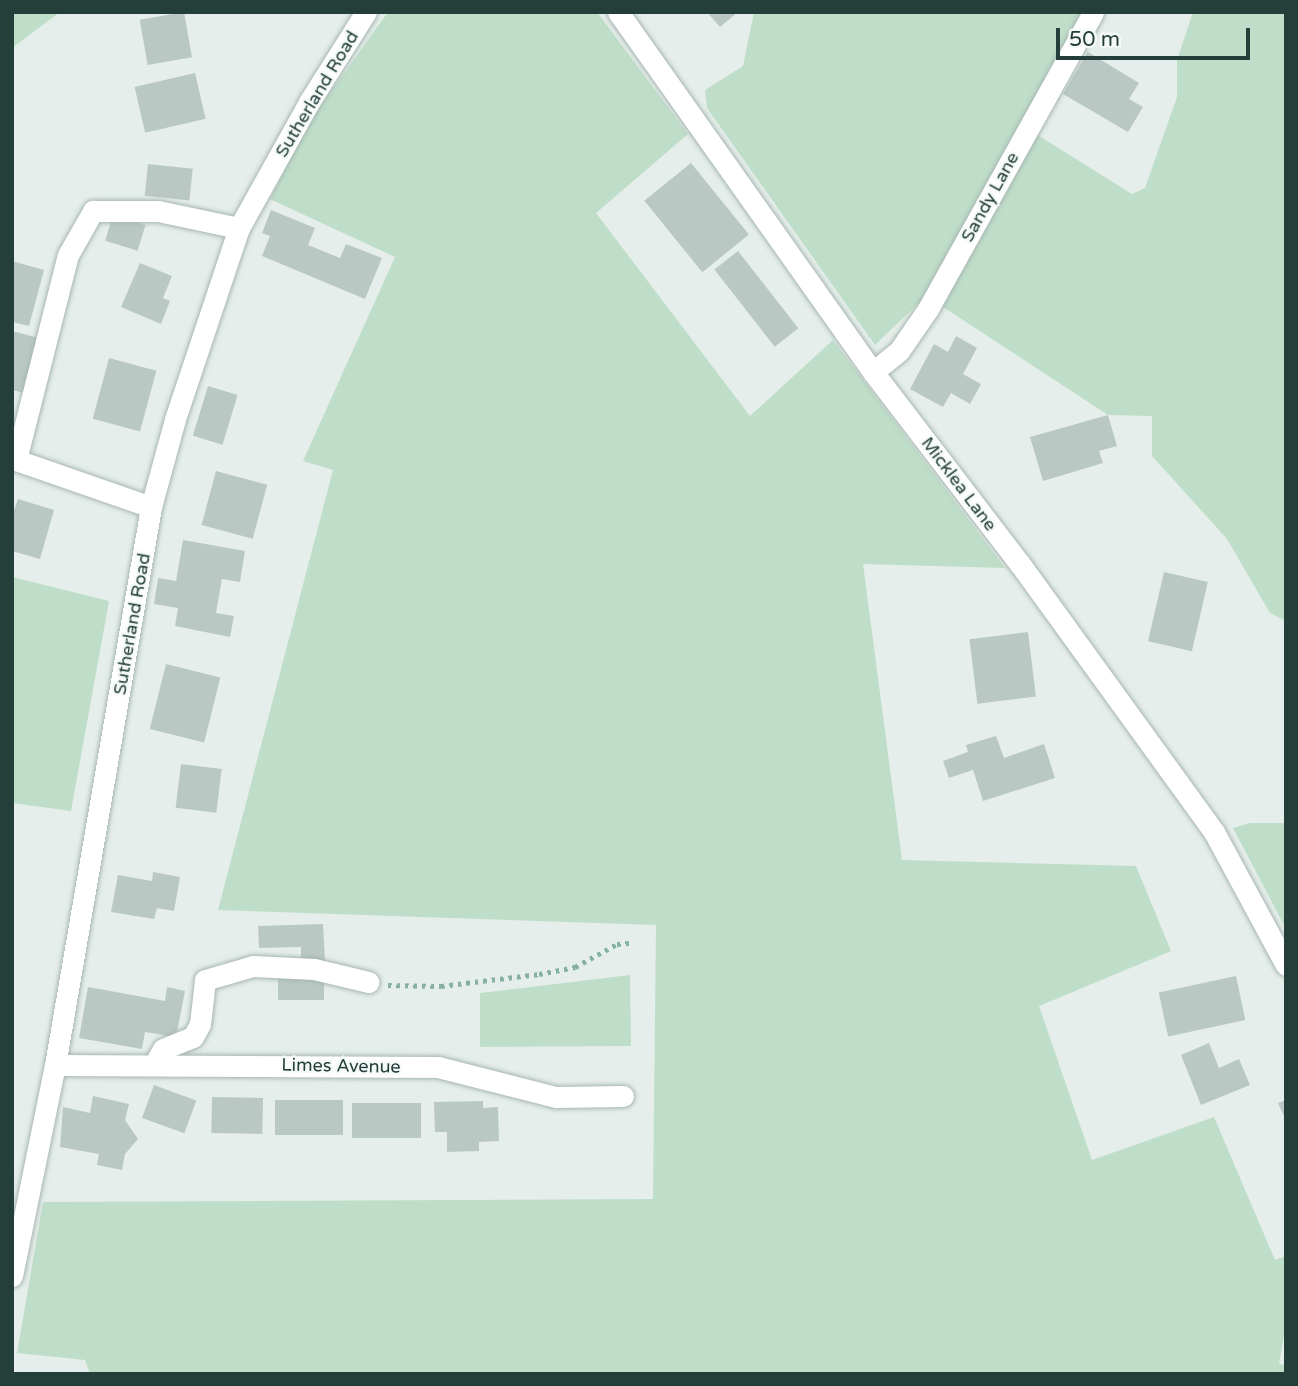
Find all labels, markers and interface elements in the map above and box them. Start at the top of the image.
scale bar [1060,14,1254,58]
street label: Sutherland Road [271,27,363,161]
text: 50 m [1069,27,1120,52]
street label: Sandy Lane [956,148,1024,246]
street label: Micklea Lane [917,433,1001,535]
street label: Sutherland Road [109,551,155,697]
street label: Limes Avenue [281,1054,401,1078]

